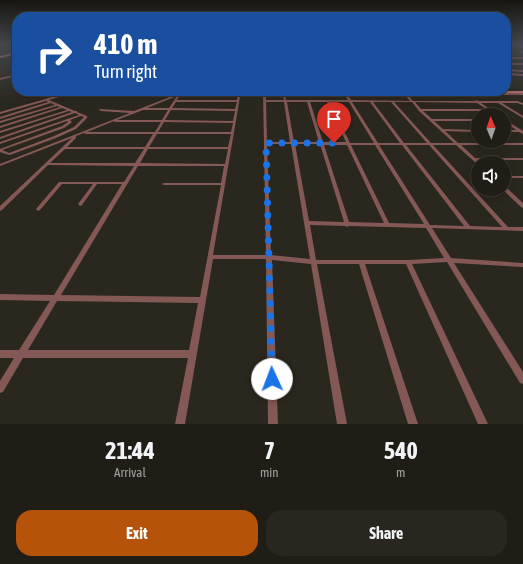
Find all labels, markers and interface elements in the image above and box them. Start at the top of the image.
icon: right [28,28,80,80]
text: 410 m [94,28,157,60]
text: Turn right [94,61,157,82]
pin [317,102,351,143]
icon: arrive [323,108,345,130]
north arrow [471,108,511,148]
map controls [471,108,511,196]
button: sound [471,156,511,196]
position arrow [251,358,293,400]
text: 21:44 [105,437,155,464]
text: 7 [264,437,275,464]
text: 540 [384,437,418,464]
text: Arrival [114,465,146,480]
text: min [260,465,279,480]
text: m [396,465,405,480]
button: Exit [16,510,258,556]
button: Share [266,510,507,556]

